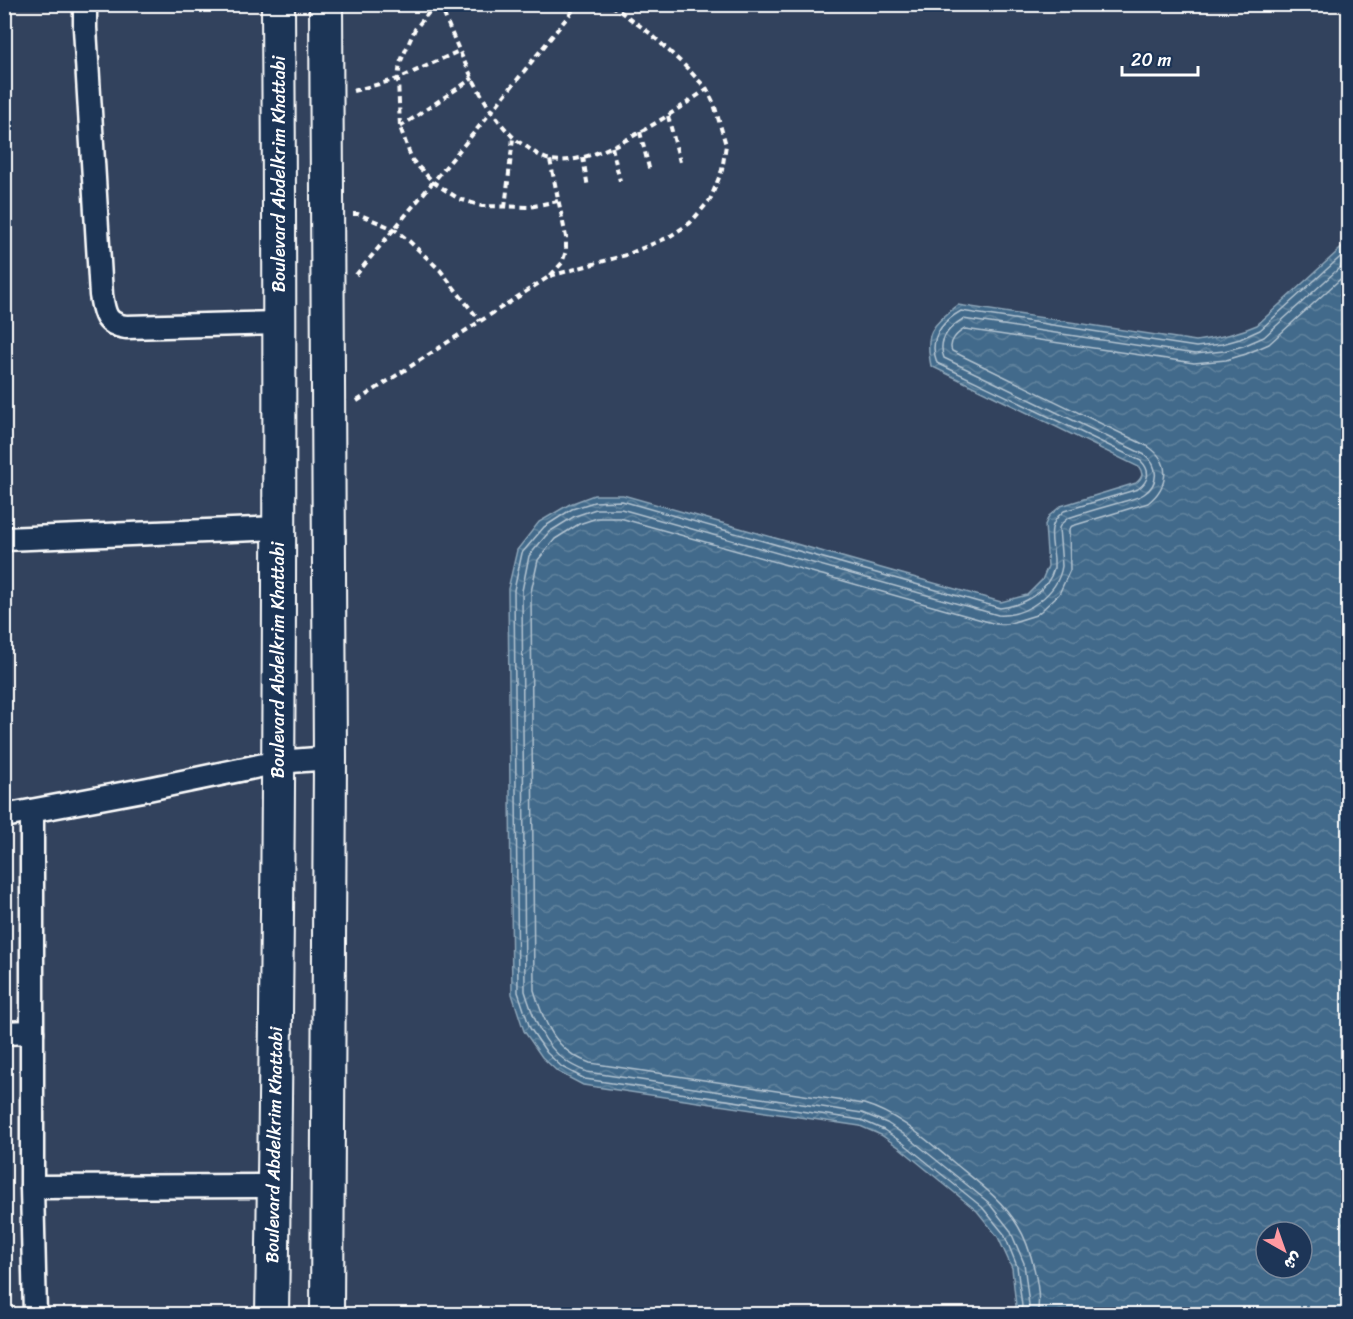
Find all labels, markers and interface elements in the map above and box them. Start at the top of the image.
scale bar [1122,39,1198,77]
text: 20 m [1131,44,1171,76]
street label: Boulevard Abdelkrim Khattabi [263,55,295,292]
street label: Boulevard Abdelkrim Khattabi [262,541,294,778]
street label: Boulevard Abdelkrim Khattabi [256,1025,292,1264]
north arrow [1254,1220,1314,1280]
text: ش [1277,1244,1309,1278]

